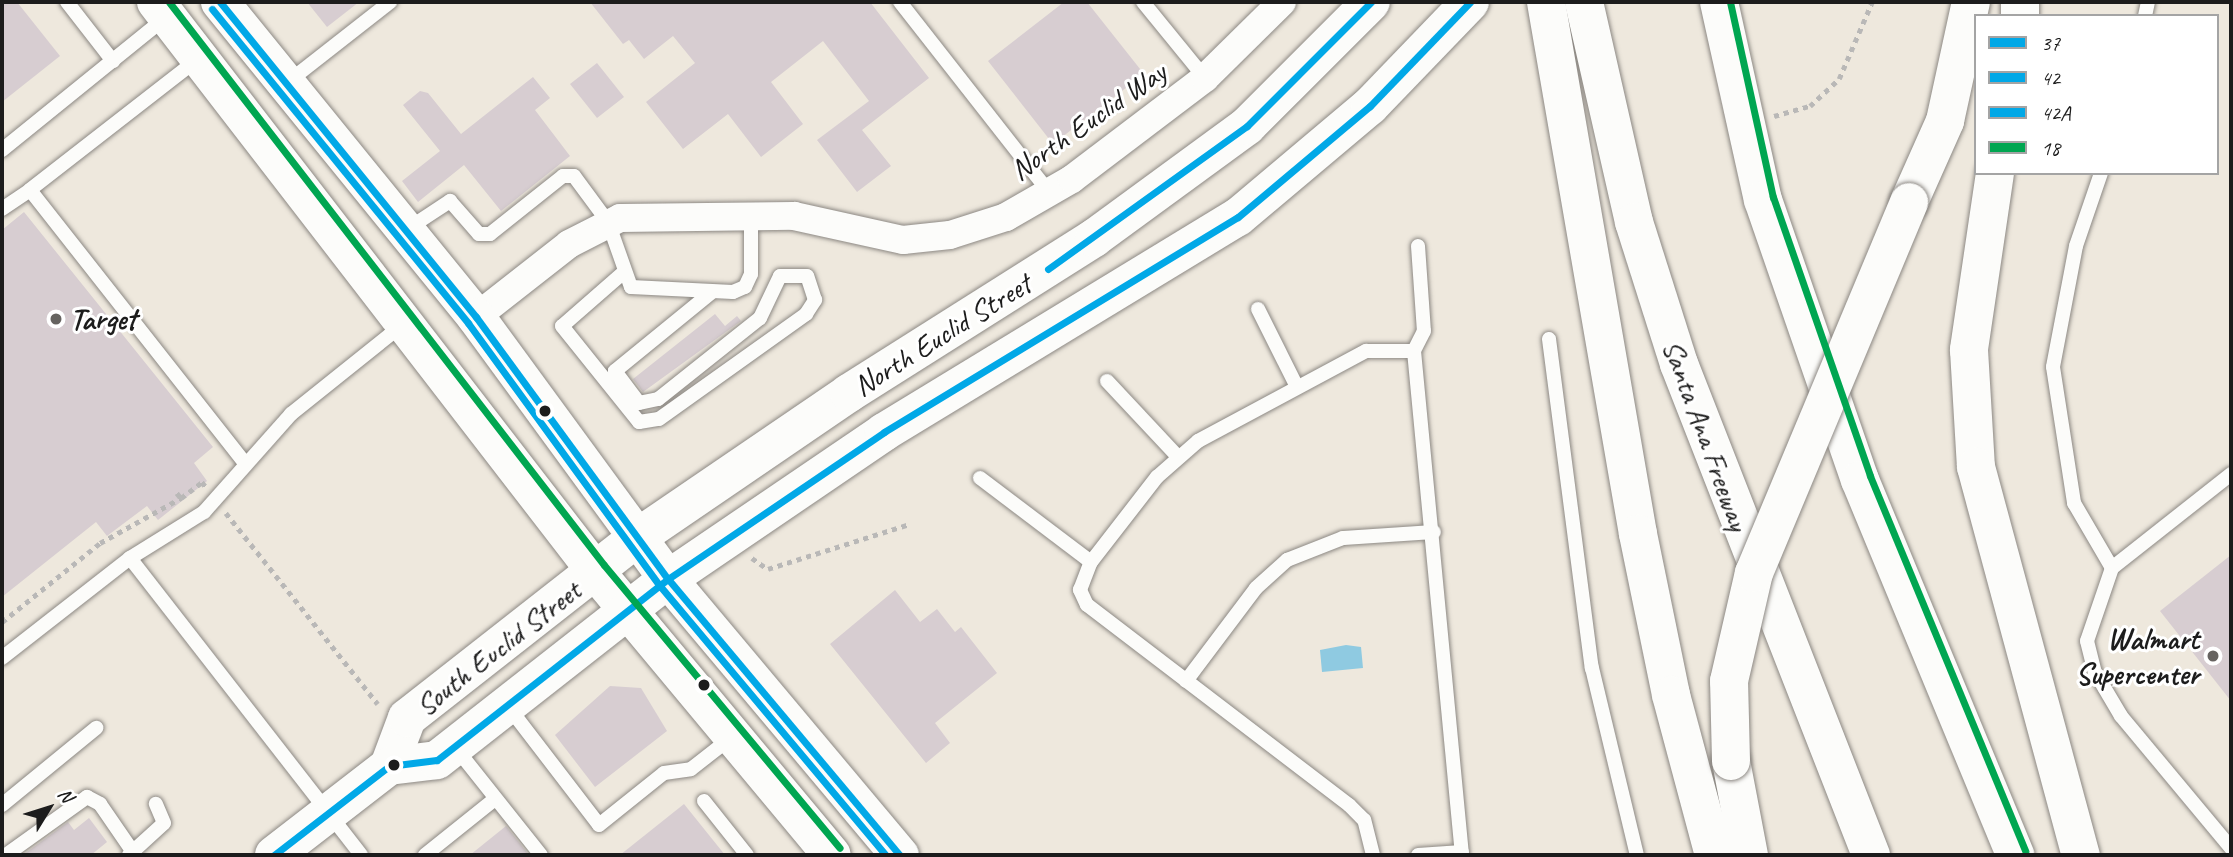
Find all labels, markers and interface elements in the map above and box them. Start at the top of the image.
legend [1974,14,2219,175]
text: 37 [2041,30,2060,56]
street label: North Euclid Way [1003,54,1173,188]
text: 42 [2041,65,2060,91]
text: 42A [2041,100,2070,126]
text: 18 [2041,135,2060,161]
street label: North Euclid Street [846,266,1038,404]
place label: Target [70,301,136,337]
marker: Target [48,311,64,327]
street label: Santa Ana Freeway [1655,335,1757,535]
unlabelled marker [538,404,552,418]
street label: South Euclid Street [408,572,588,724]
place label: Walmart Supercenter [2075,621,2199,692]
marker: Walmart Supercenter [2205,648,2221,664]
unlabelled marker [697,678,711,692]
unlabelled marker [387,758,401,772]
north arrow [14,773,84,843]
text: N [52,783,79,807]

